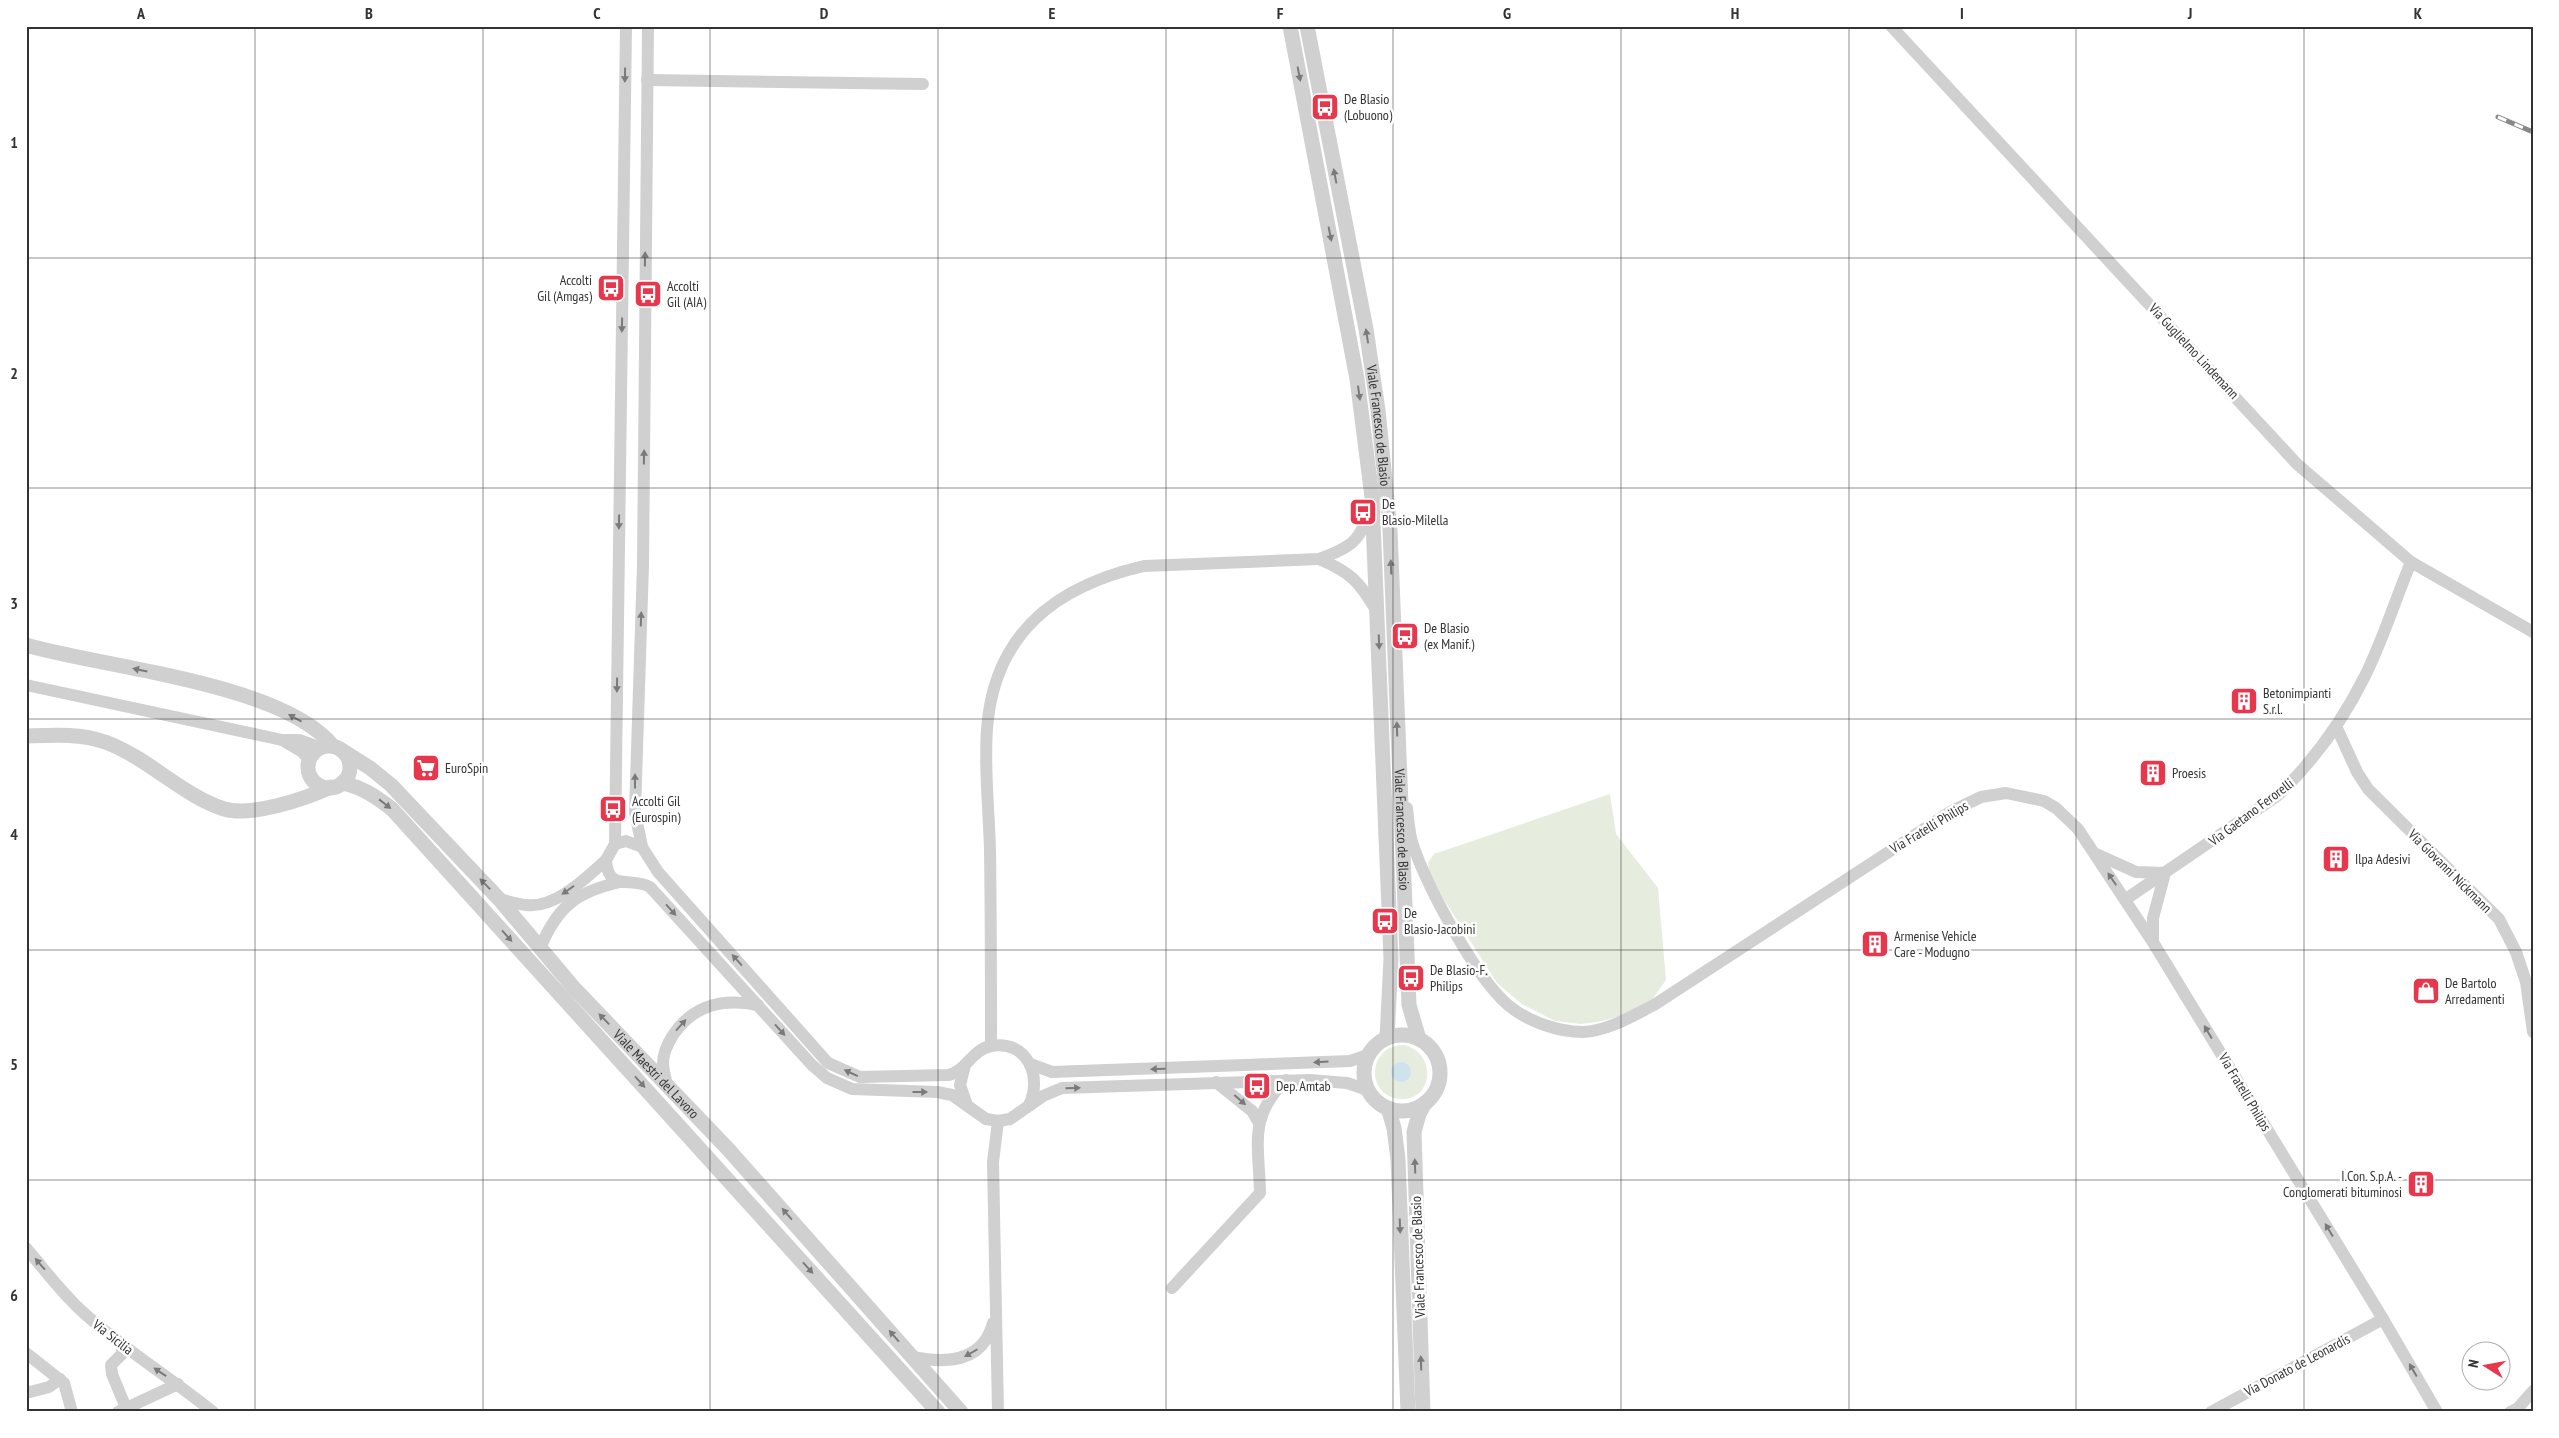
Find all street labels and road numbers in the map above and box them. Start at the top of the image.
street label: Via Guglielmo Lindemann [2144,299,2243,403]
street label: Viale Francesco de Blasio [1362,363,1395,487]
street label: Viale Francesco de Blasio [1391,767,1413,891]
street label: Via Gaetano Ferorelli [2204,774,2297,850]
street label: Via Fratelli Philips [1886,796,1972,858]
street label: Via Giovanni Nickmann [2404,825,2496,917]
street label: Viale Maestri del Lavoro [609,1025,703,1122]
street label: Via Fratelli Philips [2214,1049,2276,1135]
street label: Viale Francesco de Blasio [1407,1196,1429,1319]
street label: Via Sicilia [88,1315,137,1359]
street label: Via Donato de Leonardis [2240,1329,2353,1401]

